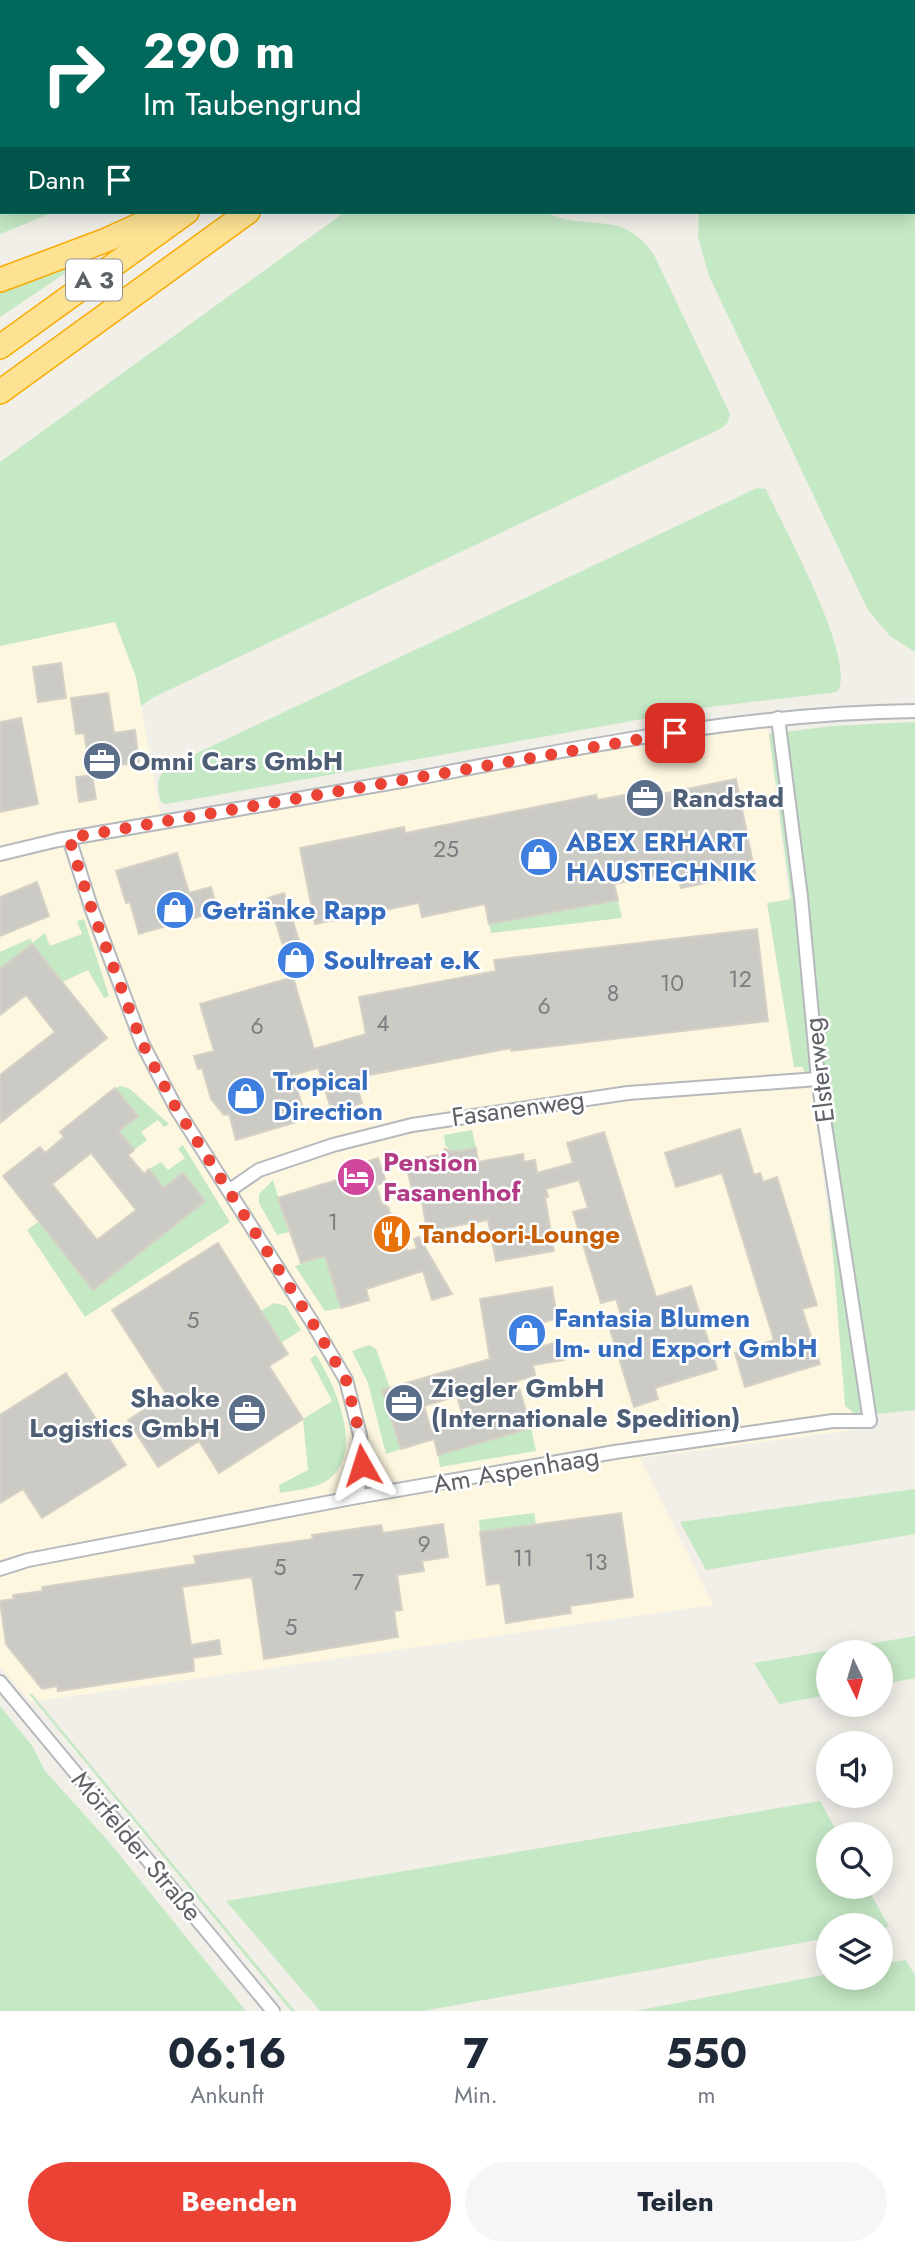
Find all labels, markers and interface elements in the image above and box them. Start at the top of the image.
text: 290 m [143,16,295,86]
icon: right [28,28,119,119]
text: Im Taubengrund [143,81,362,127]
text: Dann [28,161,86,199]
icon: arrive [100,161,138,199]
road number: A 3 [66,260,122,300]
pin [645,703,705,763]
icon: arrive [656,714,694,752]
office icon: Omni Cars GmbH [81,740,123,782]
place label: Omni Cars GmbH [129,742,343,780]
office icon: Randstad [624,777,666,819]
place label: Randstad [672,779,784,817]
place label: ABEX ERHART HAUSTECHNIK [565,823,757,891]
house number: 25 [433,832,459,866]
shop icon: ABEX ERHART HAUSTECHNIK [518,836,560,878]
shop icon: Getränke Rapp [154,889,196,931]
place label: Getränke Rapp [202,891,386,929]
shop icon: Soultreat e.K [275,939,317,981]
place label: Soultreat e.K [323,941,481,979]
house number: 12 [728,962,752,996]
house number: 10 [660,966,684,1000]
house number: 8 [607,976,619,1010]
house number: 6 [537,989,551,1023]
house number: 4 [376,1006,390,1040]
house number: 6 [250,1009,264,1043]
street label: Elsterweg [794,1015,844,1125]
place label: Tropical Direction [273,1062,383,1130]
shop icon: Tropical Direction [225,1075,267,1117]
street label: Fasanenweg [449,1080,587,1136]
place label: Pension Fasanenhof [383,1143,521,1211]
hotel icon: Pension Fasanenhof [335,1156,377,1198]
house number: 1 [328,1205,338,1239]
restaurant icon: Tandoori-Lounge [371,1213,413,1255]
place label: Tandoori-Lounge [419,1215,620,1253]
place label: Fantasia Blumen Im- und Export GmbH [554,1299,818,1367]
house number: 5 [187,1303,200,1337]
shop icon: Fantasia Blumen Im- und Export GmbH [506,1312,548,1354]
place label: Ziegler GmbH (Internationale Spedition) [431,1369,740,1437]
place label: Shaoke Logistics GmbH [29,1379,220,1447]
office icon: Ziegler GmbH (Internationale Spedition) [383,1382,425,1424]
office icon: Shaoke Logistics GmbH [226,1392,268,1434]
position arrow [325,1428,399,1502]
street label: Am Aspenhaag [430,1437,602,1503]
house number: 9 [417,1527,431,1561]
house number: 11 [513,1541,533,1575]
house number: 13 [585,1545,607,1579]
house number: 5 [274,1550,287,1584]
house number: 7 [352,1565,364,1599]
house number: 5 [285,1610,298,1644]
north arrow [816,1640,892,1717]
map controls [816,1640,893,1990]
button: sound [816,1731,893,1808]
street label: Mörfelder Straße [63,1763,211,1929]
button: search [816,1822,893,1899]
button: layers [816,1913,893,1990]
text: 06:16 [168,2023,287,2084]
text: 7 [463,2023,489,2084]
text: 550 [665,2023,747,2084]
text: Ankunft [190,2078,264,2112]
text: Min. [454,2078,498,2112]
text: m [697,2078,715,2112]
button: Beenden [28,2162,451,2242]
button: Teilen [465,2162,887,2242]

